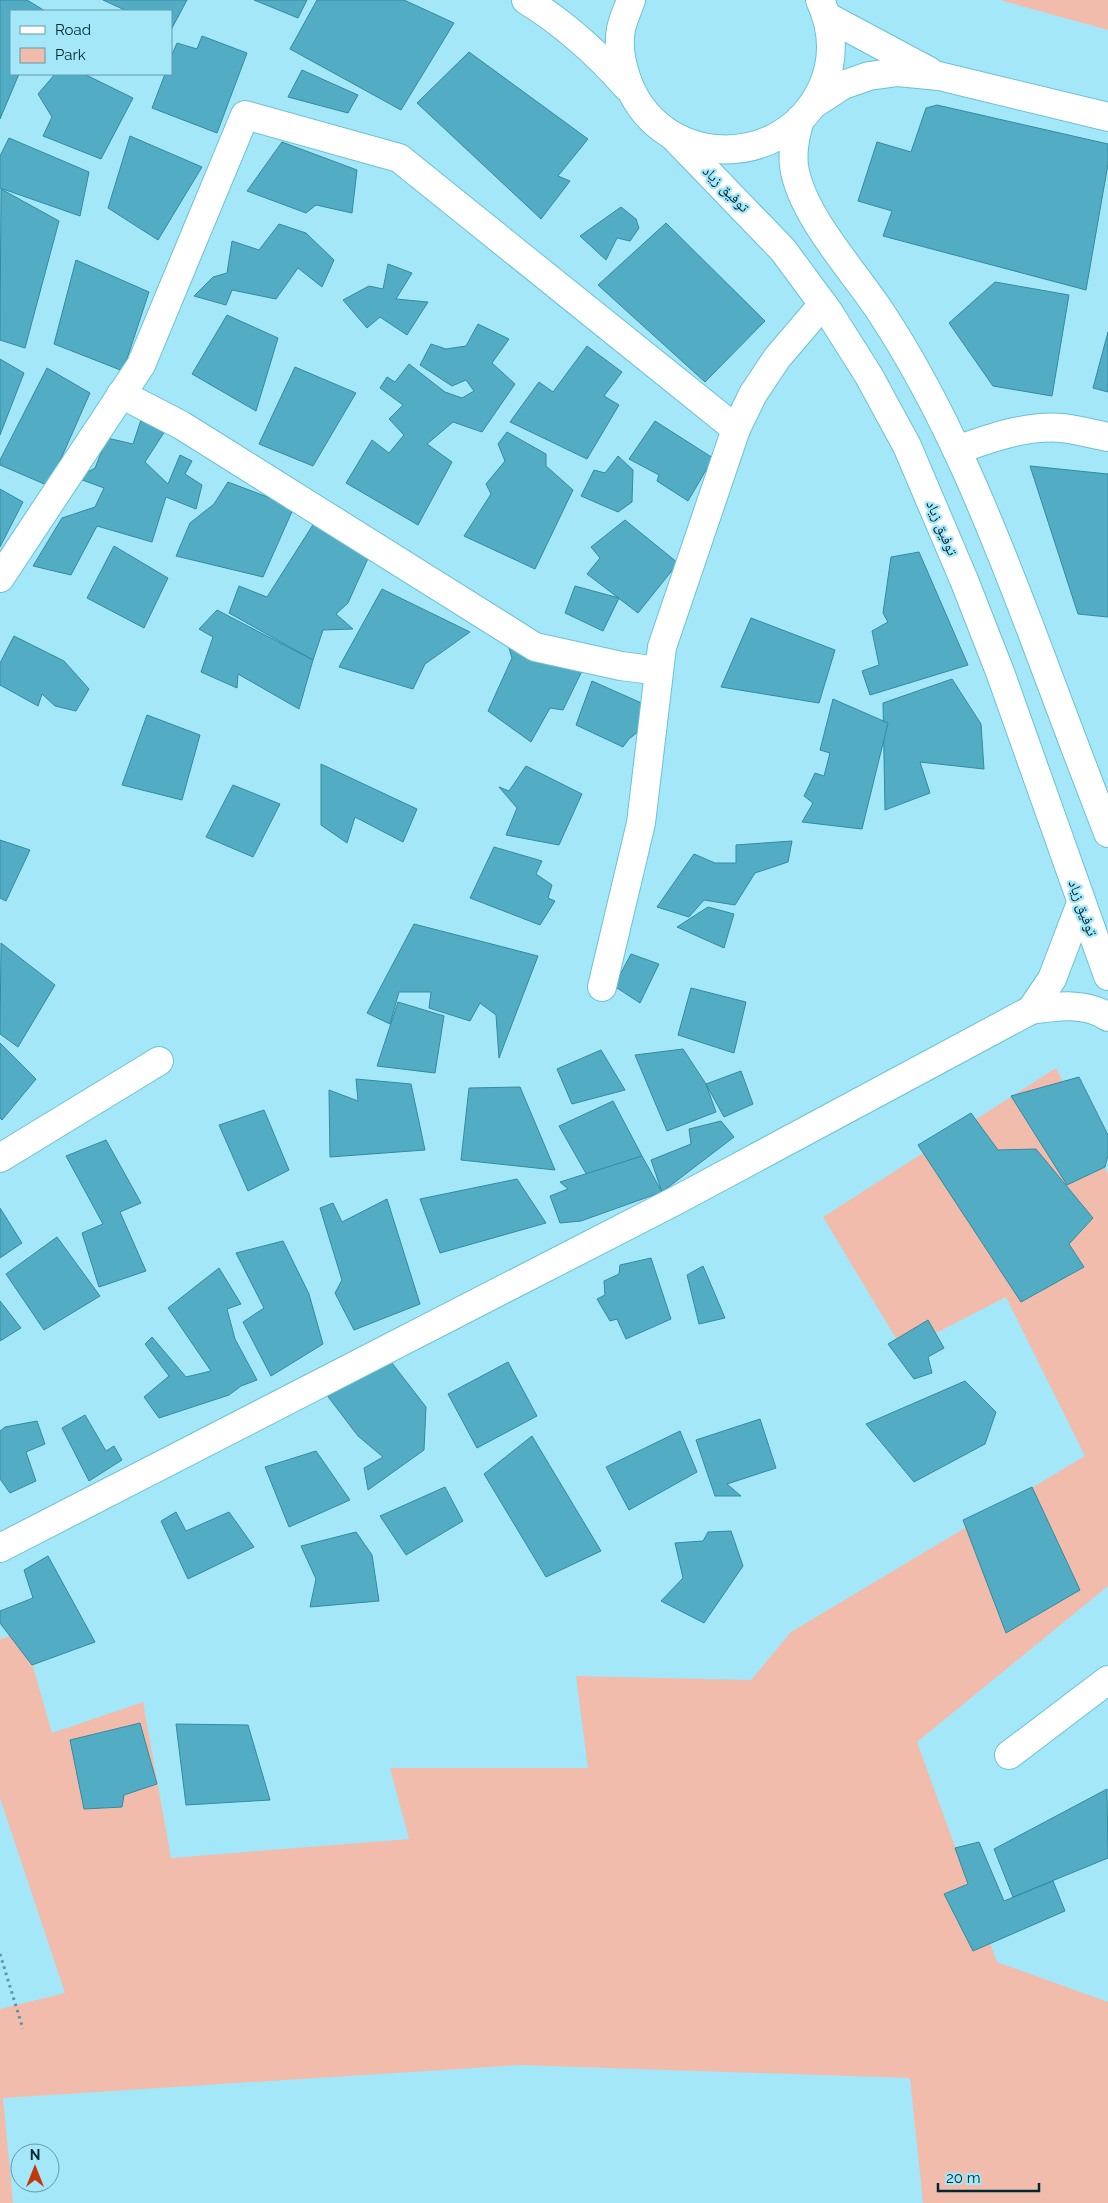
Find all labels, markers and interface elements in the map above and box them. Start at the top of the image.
legend [10,10,172,75]
text: Road [55,21,91,39]
text: Park [55,46,86,64]
street label: توفيق زياد [698,162,753,217]
street label: توفيق زياد [921,498,962,559]
street label: توفيق زياد [1064,878,1102,939]
north arrow [10,2143,60,2193]
text: N [30,2147,40,2163]
scale bar [938,2160,1039,2192]
text: 20 m [946,2169,981,2187]

